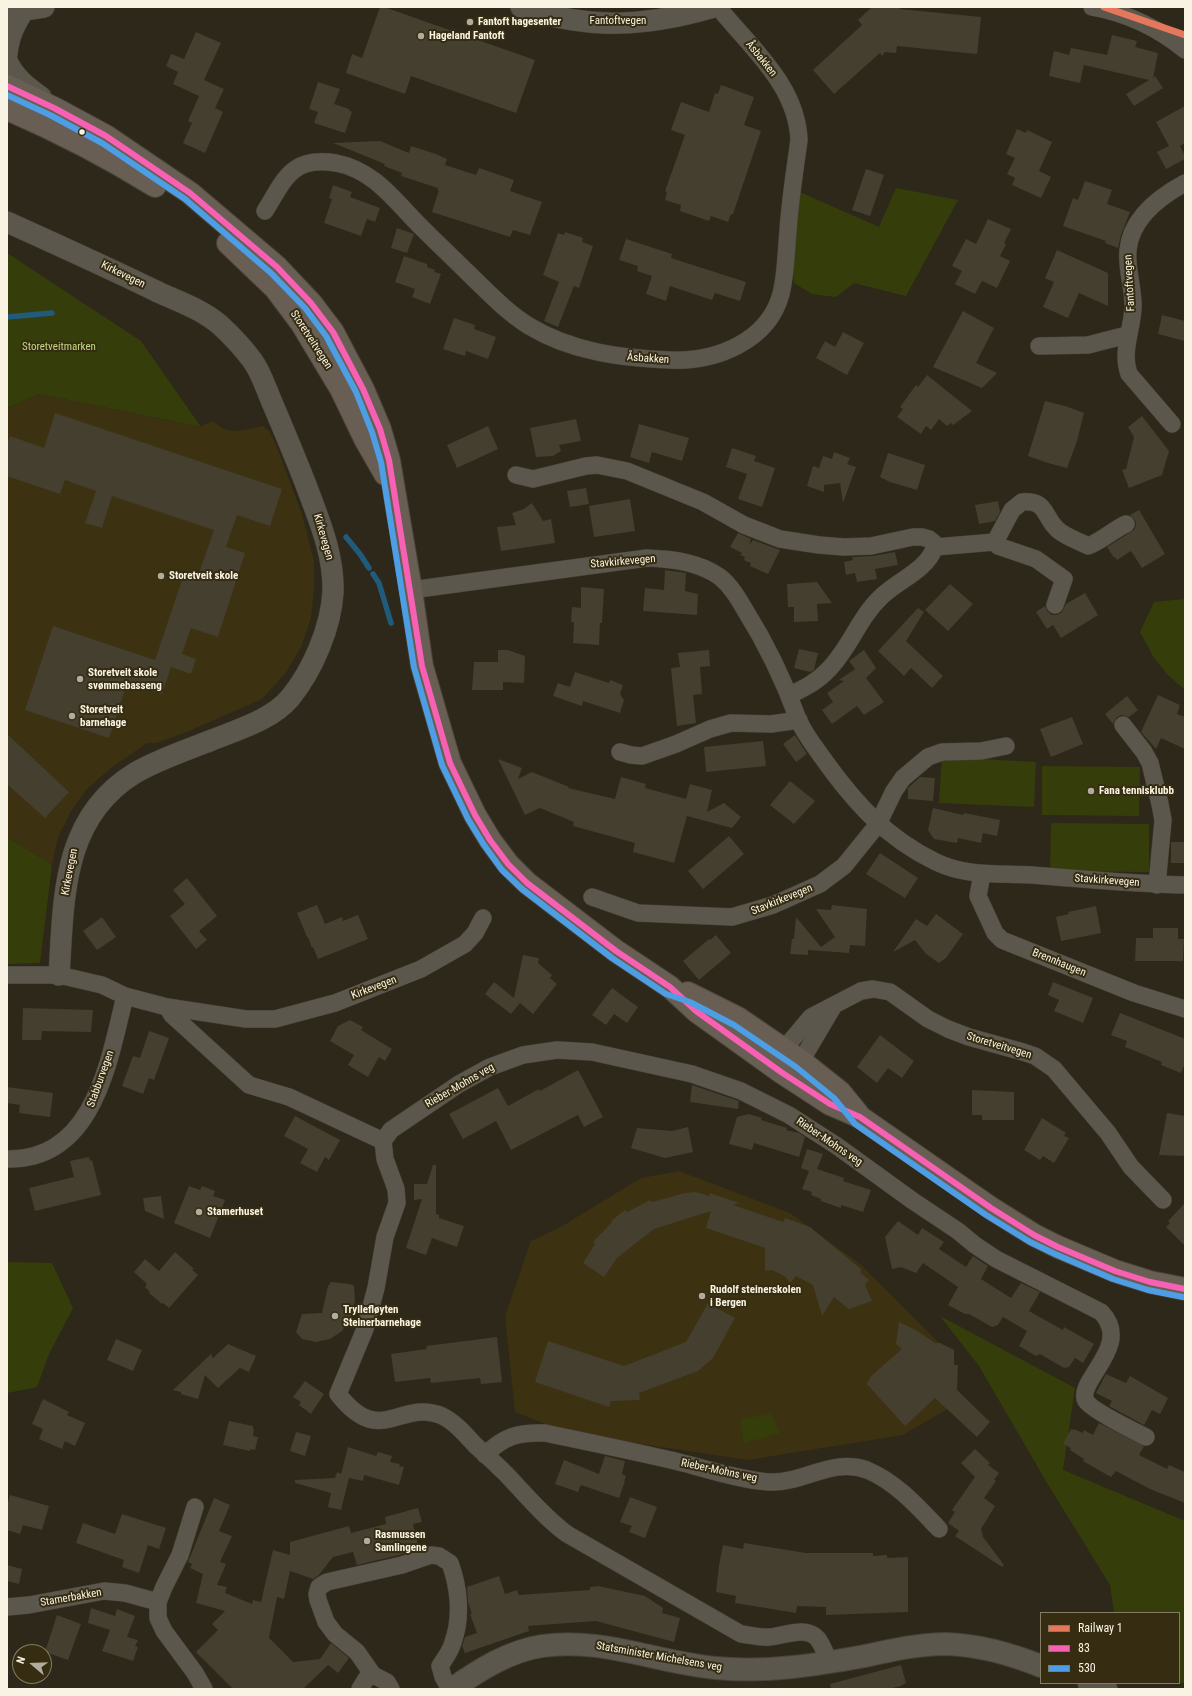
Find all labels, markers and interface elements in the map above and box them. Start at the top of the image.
street label: Fantoftvegen [590,14,646,28]
place label: Fantoft hagesenter [478,15,561,29]
marker: Fantoft hagesenter [465,17,475,27]
place label: Hageland Fantoft [429,29,504,43]
marker: Hageland Fantoft [416,31,426,41]
street label: Åsbakken [743,38,779,80]
unlabelled marker [77,127,87,137]
street label: Fantoftvegen [1122,254,1138,312]
street label: Kirkevegen [99,259,147,291]
street label: Storetveitvegen [287,308,335,372]
park label: Storetveitmarken [22,340,96,354]
street label: Åsbakken [626,351,670,367]
street label: Kirkevegen [310,512,336,562]
street label: Stavkirkevegen [590,553,656,571]
place label: Storetveit skole [169,569,238,583]
marker: Storetveit skole [156,571,166,581]
place label: Storetveit skole svømmebasseng [88,666,162,692]
marker: Storetveit skole svømmebasseng [75,674,85,684]
place label: Storetveit barnehage [80,703,126,729]
marker: Storetveit barnehage [67,711,77,721]
place label: Fana tennisklubb [1099,784,1174,798]
marker: Fana tennisklubb [1086,786,1096,796]
street label: Kirkevegen [59,847,81,897]
street label: Stavkirkevegen [1074,872,1140,890]
street label: Stavkirkevegen [749,882,815,918]
street label: Brennhaugen [1030,946,1088,980]
street label: Kirkevegen [349,973,399,1003]
street label: Storetveitvegen [965,1030,1033,1062]
street label: Stabburvegen [85,1049,117,1109]
street label: Rieber-Mohns veg [423,1061,497,1111]
street label: Rieber-Mohns veg [793,1115,865,1169]
place label: Stamerhuset [207,1205,263,1219]
marker: Stamerhuset [194,1207,204,1217]
place label: Rudolf steinerskolen i Bergen [710,1283,801,1309]
marker: Rudolf steinerskolen i Bergen [697,1291,707,1301]
place label: Tryllefløyten Steinerbarnehage [343,1303,421,1329]
marker: Tryllefløyten Steinerbarnehage [330,1311,340,1321]
street label: Rieber-Mohns veg [680,1456,758,1486]
place label: Rasmussen Samlingene [375,1528,427,1554]
marker: Rasmussen Samlingene [362,1536,372,1546]
street label: Stamerbakken [39,1586,103,1610]
legend [1040,1612,1180,1684]
text: Railway 1 [1078,1621,1123,1635]
street label: Statsminister Michelsens veg [595,1639,723,1675]
text: 83 [1078,1641,1090,1655]
north arrow [12,1644,52,1684]
text: N [14,1655,28,1666]
text: 530 [1078,1661,1096,1675]

